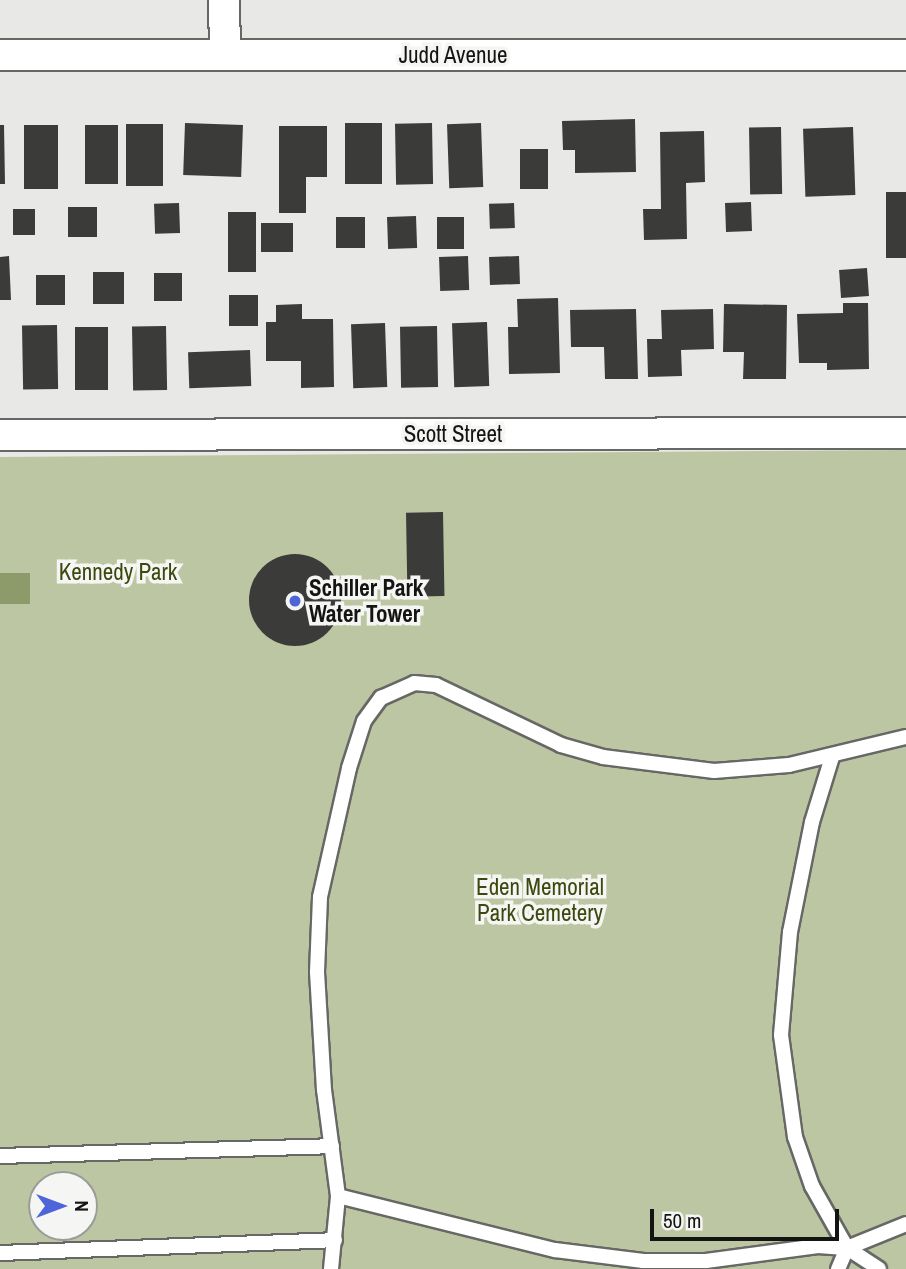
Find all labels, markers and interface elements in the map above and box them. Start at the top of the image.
street label: Judd Avenue [398,41,508,69]
street label: Scott Street [404,420,502,448]
park label: Kennedy Park [59,558,177,586]
place label: Schiller Park Water Tower [309,574,423,628]
marker: Schiller Park Water Tower [287,593,303,609]
park label: Eden Memorial Park Cemetery [476,873,604,927]
north arrow [28,1171,98,1241]
scale bar [654,1196,843,1240]
text: N [69,1200,95,1212]
text: 50 m [663,1206,701,1235]

